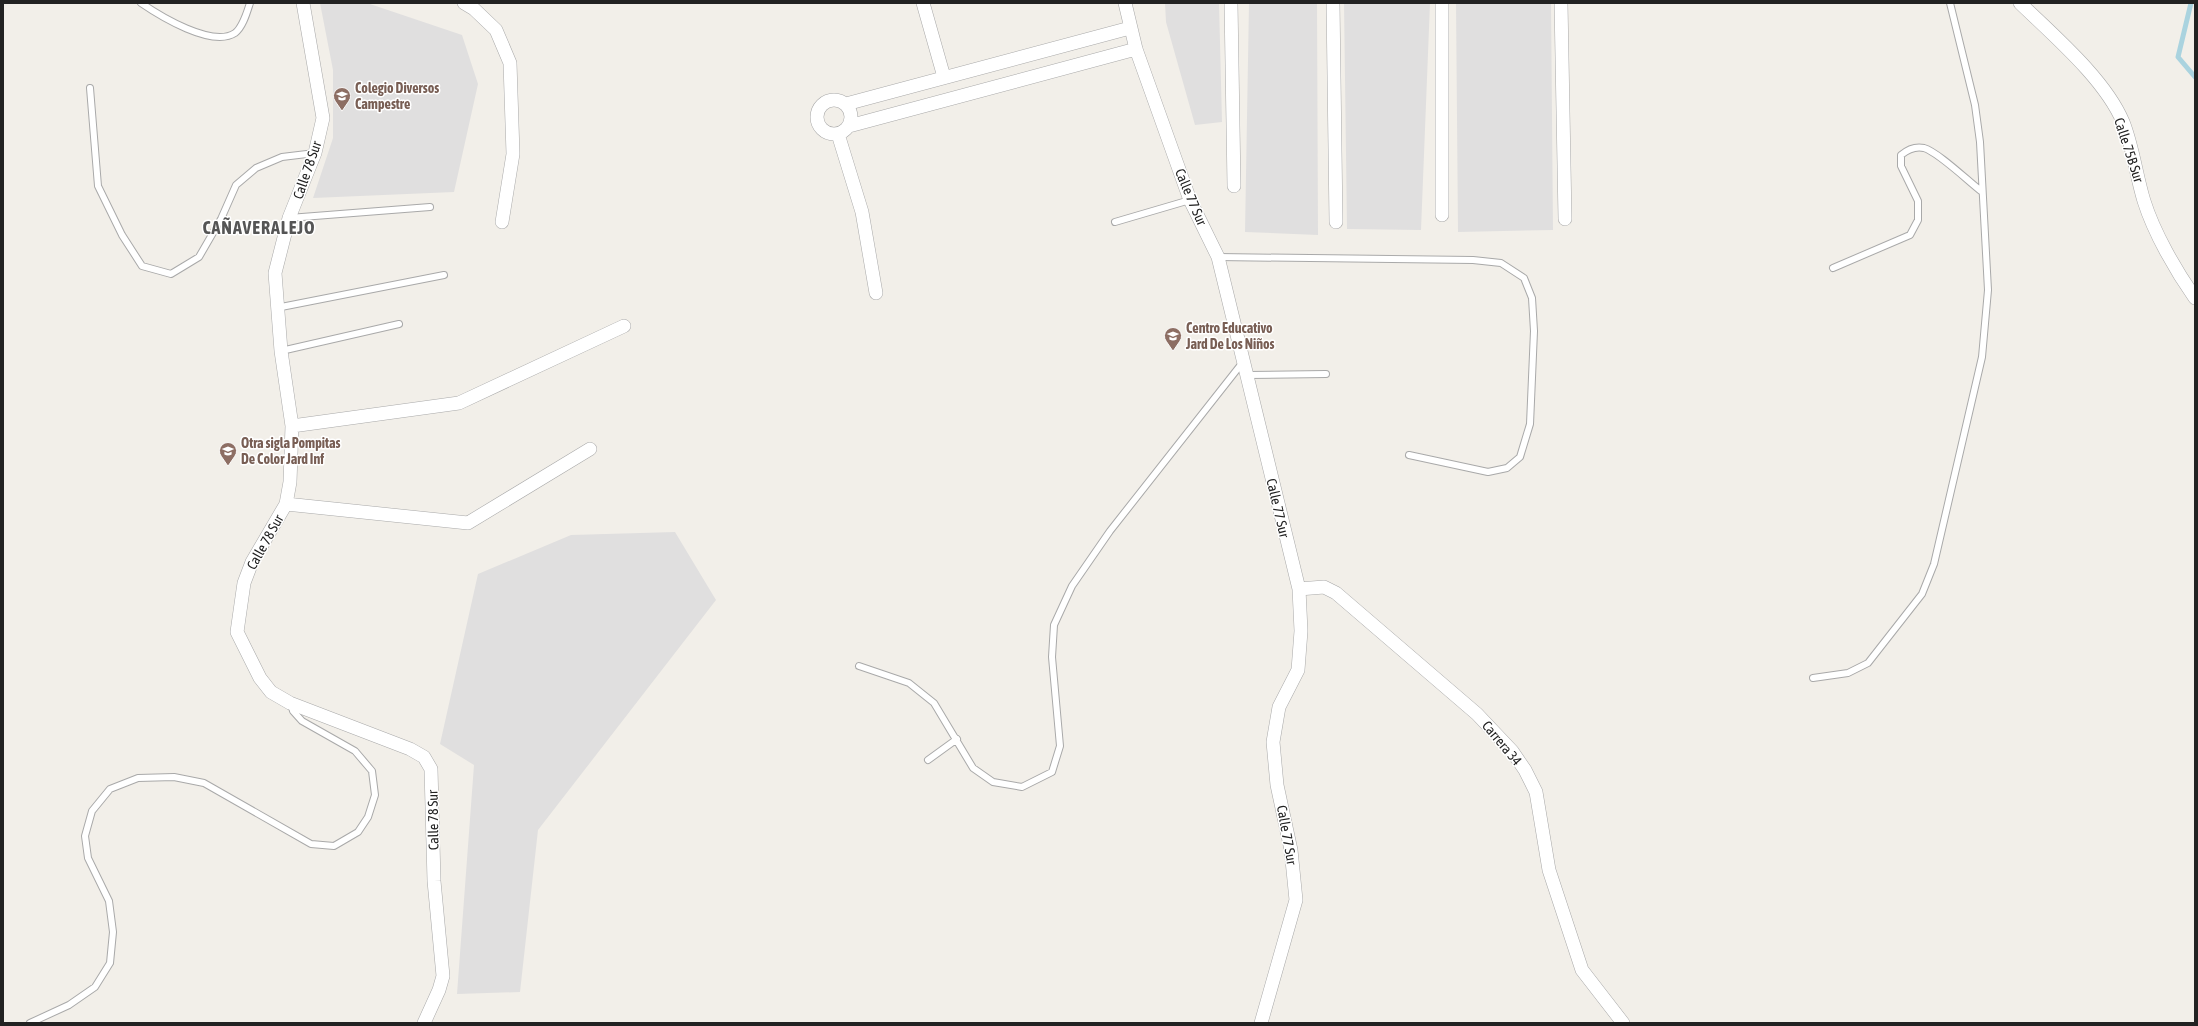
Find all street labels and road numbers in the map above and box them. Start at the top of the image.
street label: Calle 75B Sur [2111,116,2147,185]
street label: Calle 78 Sur [290,138,325,201]
street label: Calle 77 Sur [1172,166,1210,229]
street label: Calle 77 Sur [1263,477,1293,540]
street label: Calle 78 Sur [243,511,287,572]
street label: Carrera 34 [1479,718,1525,769]
street label: Calle 78 Sur [424,789,442,850]
street label: Calle 77 Sur [1274,804,1300,867]

